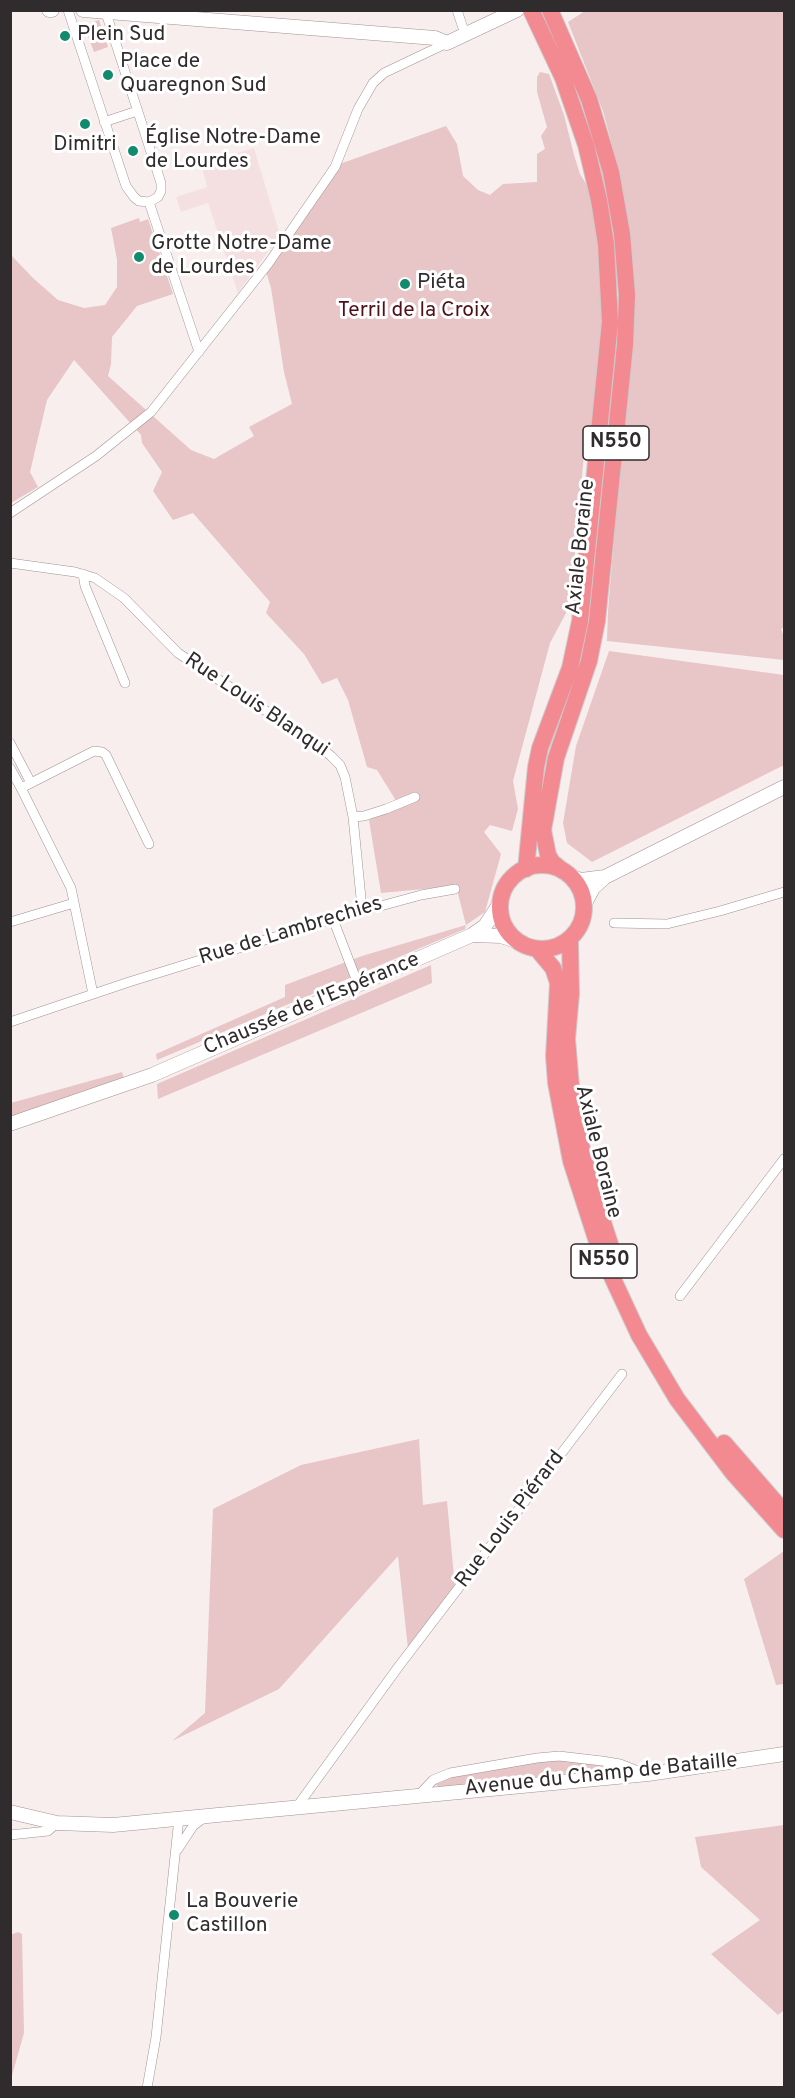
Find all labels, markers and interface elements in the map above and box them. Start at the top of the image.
place label: Plein Sud [77,23,165,49]
marker: Plein Sud [58,29,72,43]
place label: Place de Quaregnon Sud [120,50,267,100]
marker: Place de Quaregnon Sud [101,68,115,82]
marker: Dimitri [78,117,92,131]
place label: Église Notre-Dame de Lourdes [145,126,321,176]
place label: Dimitri [53,133,117,159]
marker: Église Notre-Dame de Lourdes [126,144,140,158]
place label: Grotte Notre-Dame de Lourdes [151,232,332,282]
marker: Grotte Notre-Dame de Lourdes [132,250,146,264]
place label: Piéta [417,271,466,297]
marker: Piéta [398,277,412,291]
park label: Terril de la Croix [338,299,490,325]
road number: N550 [583,426,649,460]
street label: Axiale Boraine [562,478,602,616]
street label: Rue Louis Blanqui [179,648,333,764]
street label: Rue de Lambrechies [196,892,386,972]
street label: Chaussée de l'Espérance [200,948,424,1062]
street label: Axiale Boraine [568,1083,626,1221]
road number: N550 [571,1244,637,1278]
street label: Rue Louis Piérard [451,1446,571,1594]
street label: Avenue du Champ de Bataille [463,1749,739,1803]
place label: La Bouverie Castillon [186,1890,298,1940]
marker: La Bouverie Castillon [167,1908,181,1922]

